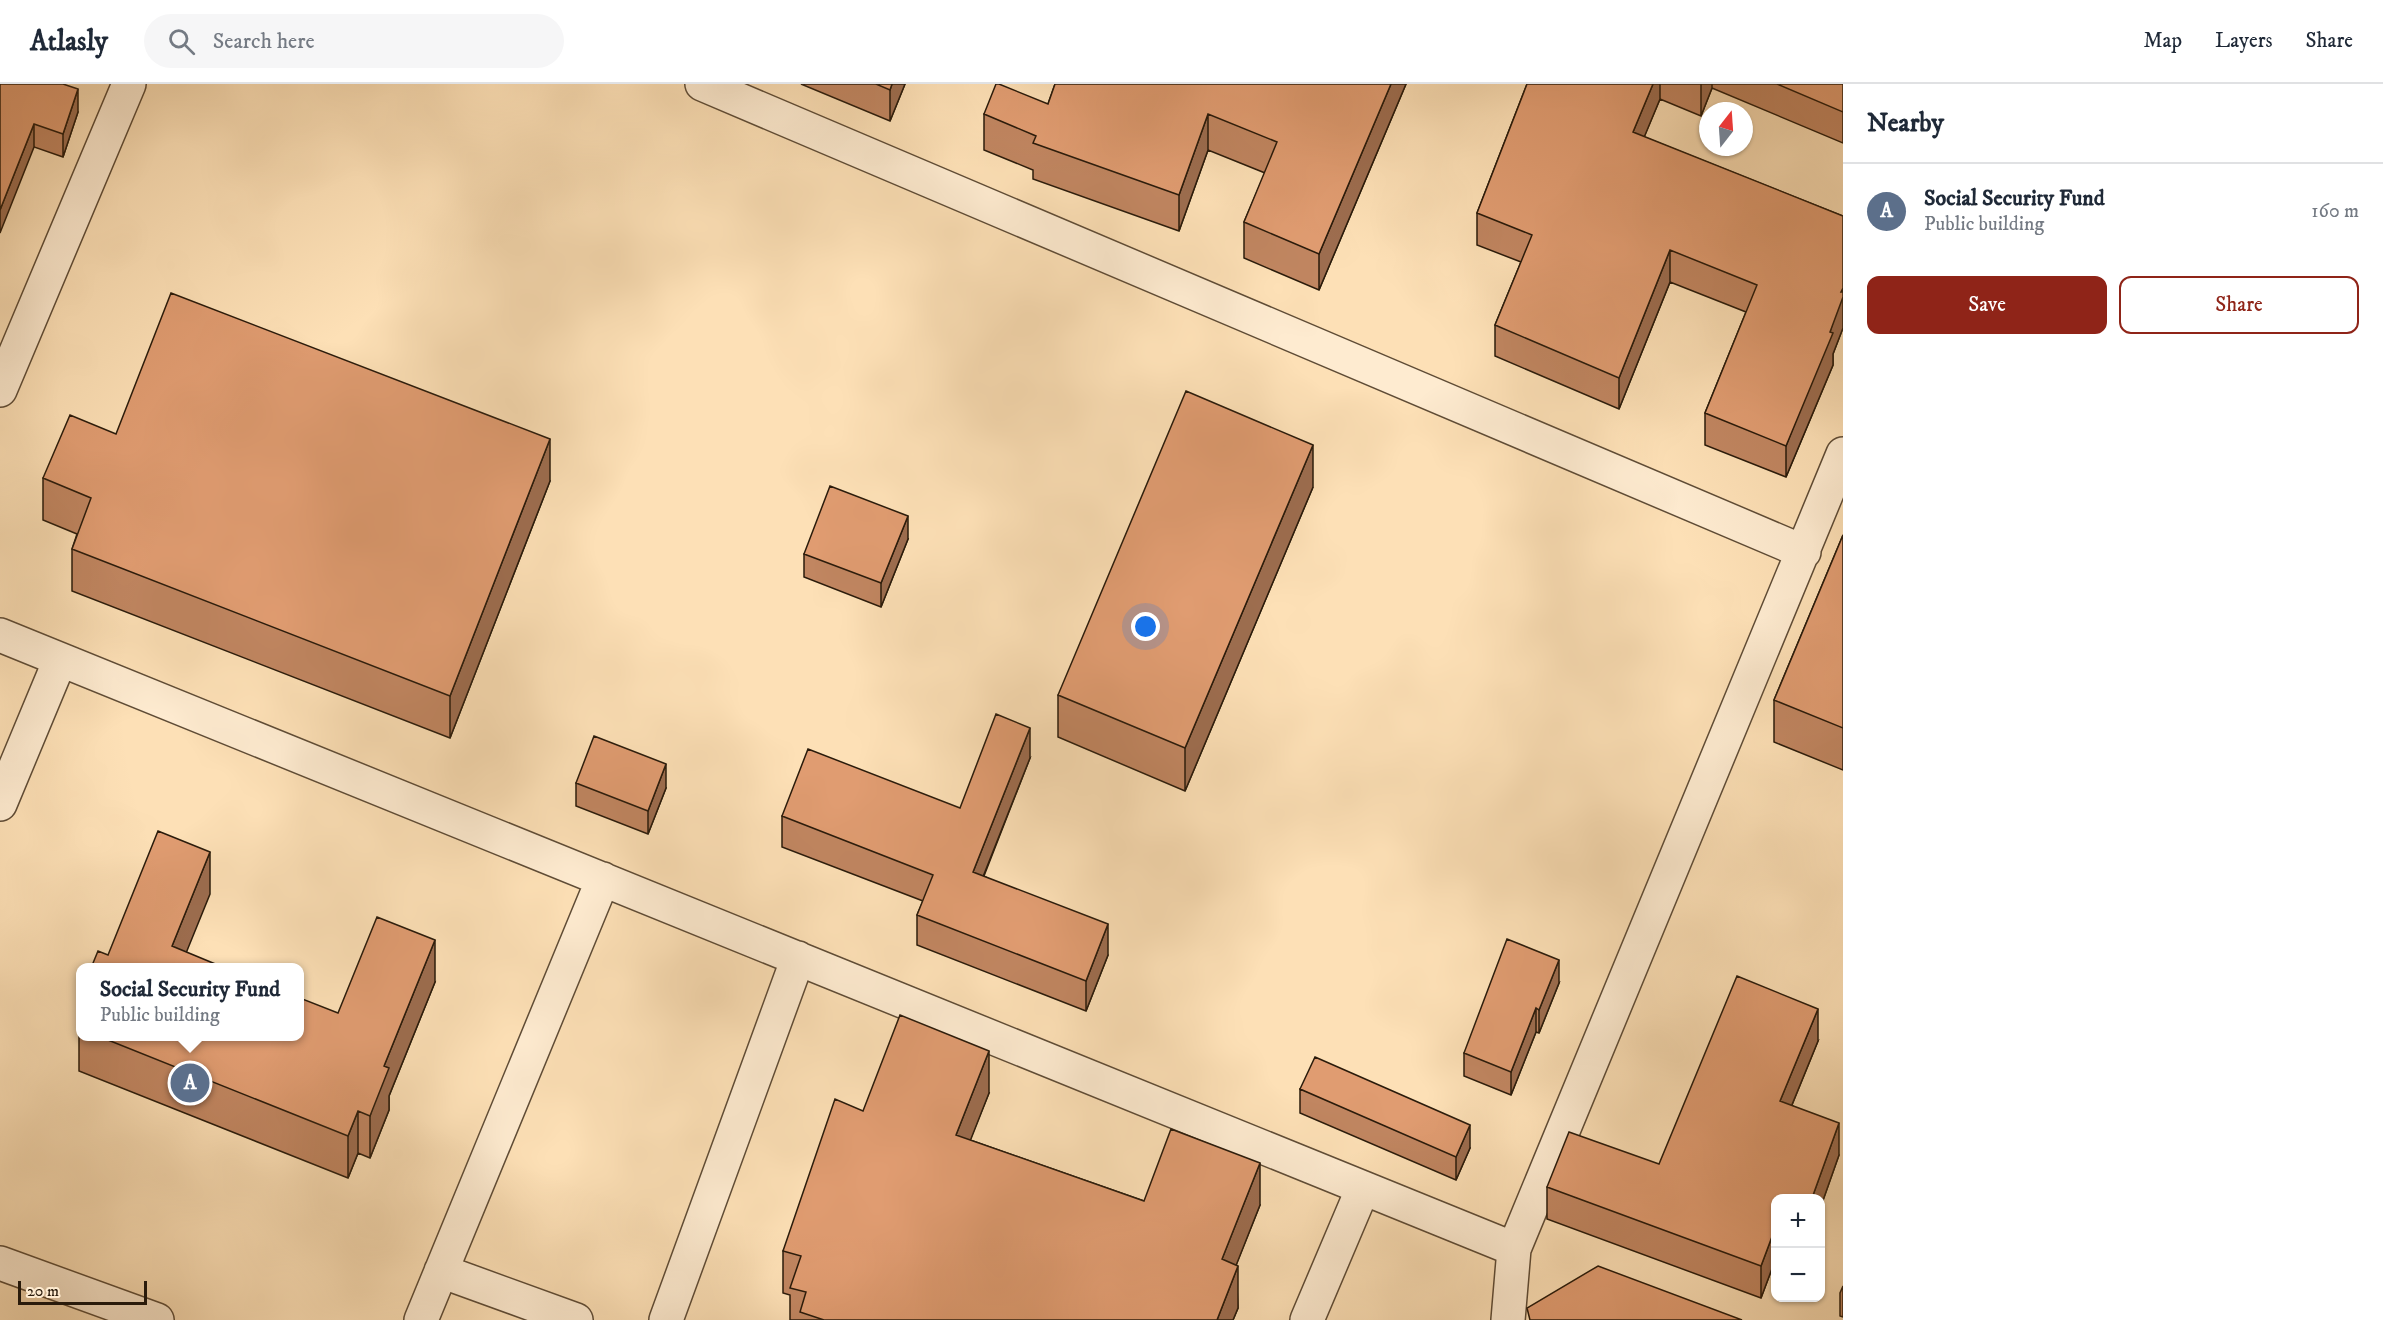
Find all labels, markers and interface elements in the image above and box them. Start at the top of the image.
search box [144,14,564,68]
text: Atlasly [30,24,108,59]
icon: search [165,25,198,58]
text: Search here [213,28,315,55]
text: Map [2143,28,2182,54]
text: Layers [2215,28,2273,54]
text: Share [2306,28,2353,54]
north arrow [1699,102,1753,156]
text: Nearby [1867,107,1944,140]
text: Social Security Fund [1924,185,2105,212]
text: A [1880,199,1893,224]
text: 160 m [2311,199,2359,224]
text: Public building [1924,212,2044,237]
button: Save [1867,276,2107,334]
button: Share [2119,276,2359,334]
your location [1131,612,1160,641]
popup [76,963,304,1041]
text: Social Security Fund [100,976,280,1003]
text: Public building [100,1003,220,1028]
pin: A [170,1060,210,1106]
map controls [1771,1194,1825,1302]
button: + [1771,1194,1825,1248]
button: − [1771,1248,1825,1302]
scale bar [18,1278,147,1306]
text: 20 m [27,1281,59,1301]

